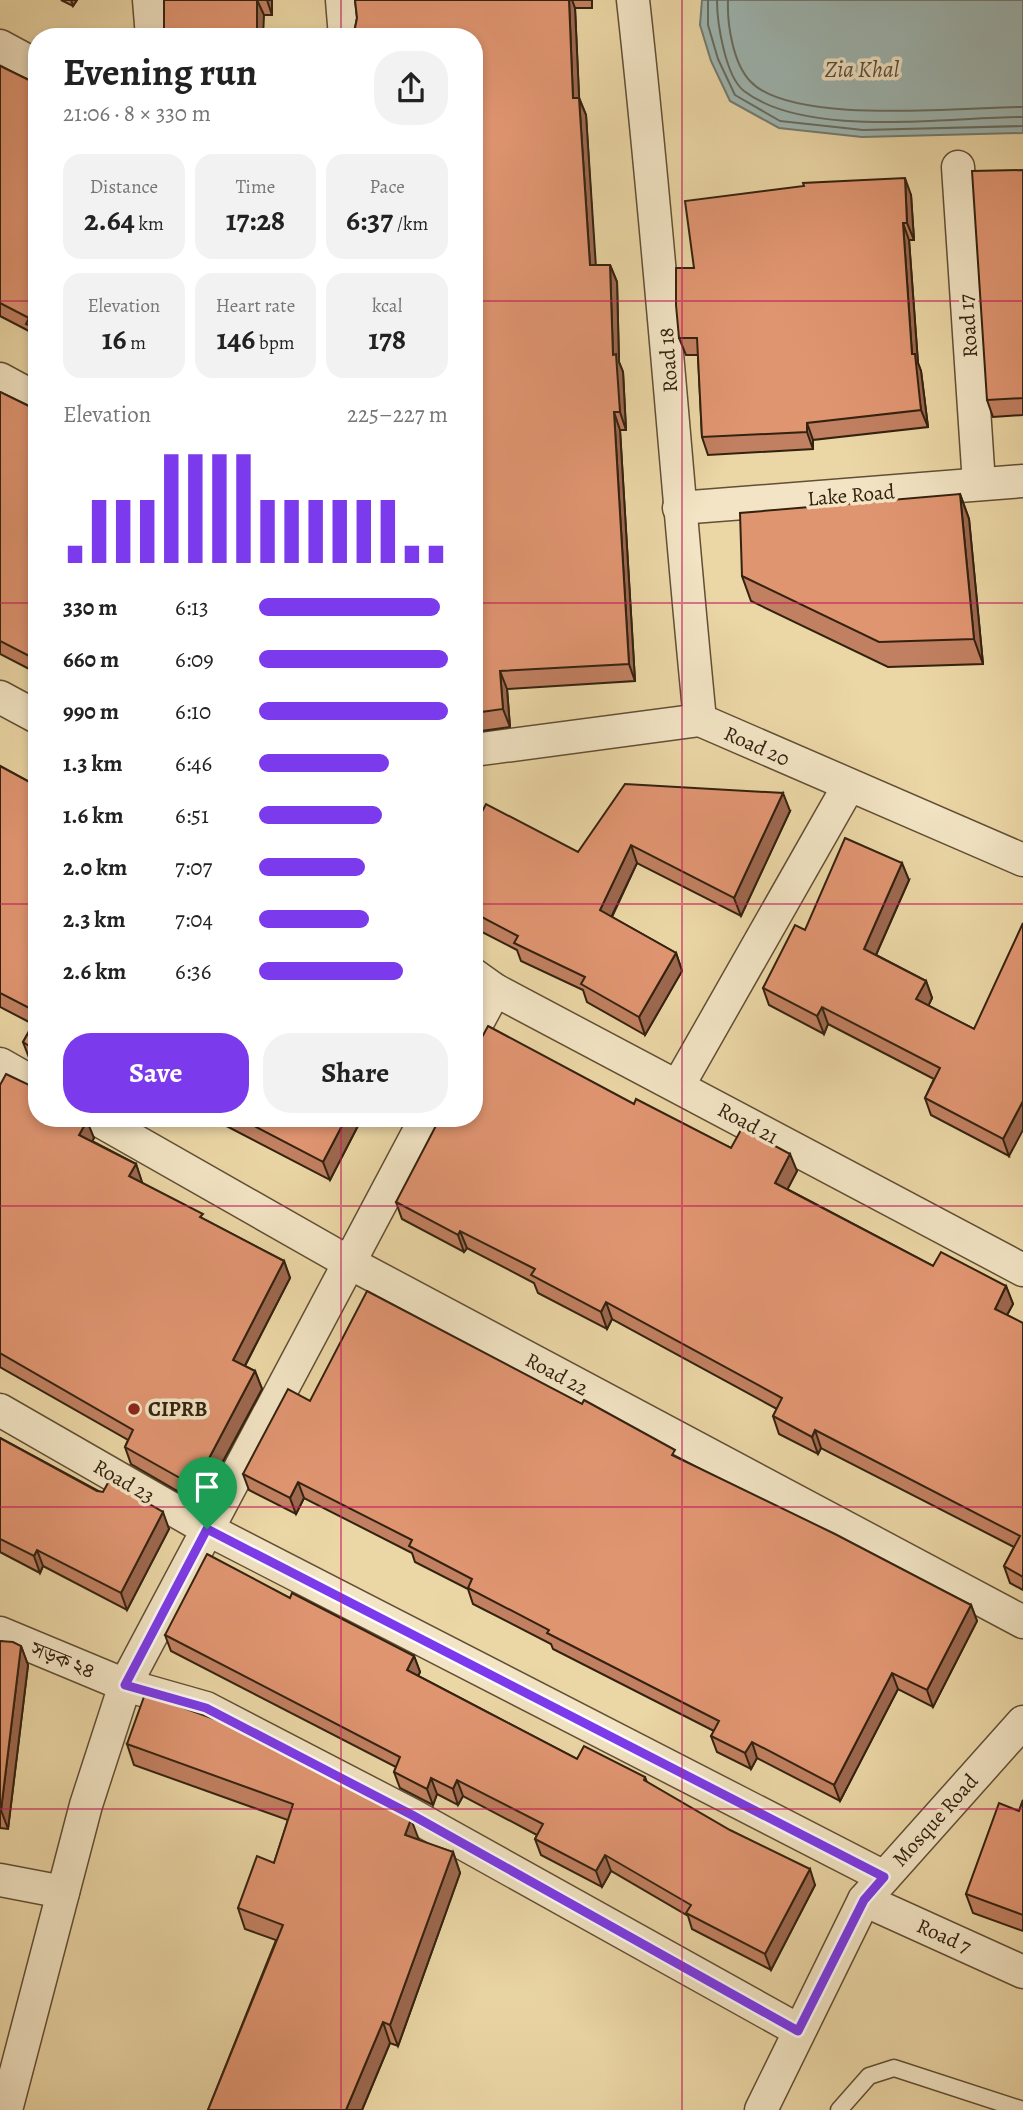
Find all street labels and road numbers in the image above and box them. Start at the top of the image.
street label: Road 17 [952,293,984,359]
street label: Road 18 [652,326,684,394]
street label: Lake Road [806,477,897,513]
street label: Road 20 [720,719,794,773]
street label: Road 21 [713,1095,783,1151]
street label: Road 22 [520,1346,594,1402]
street label: Road 23 [88,1452,160,1510]
street label: সড়ক ২৪ [26,1634,99,1686]
street label: Mosque Road [886,1767,985,1872]
street label: Road 7 [912,1912,976,1960]

